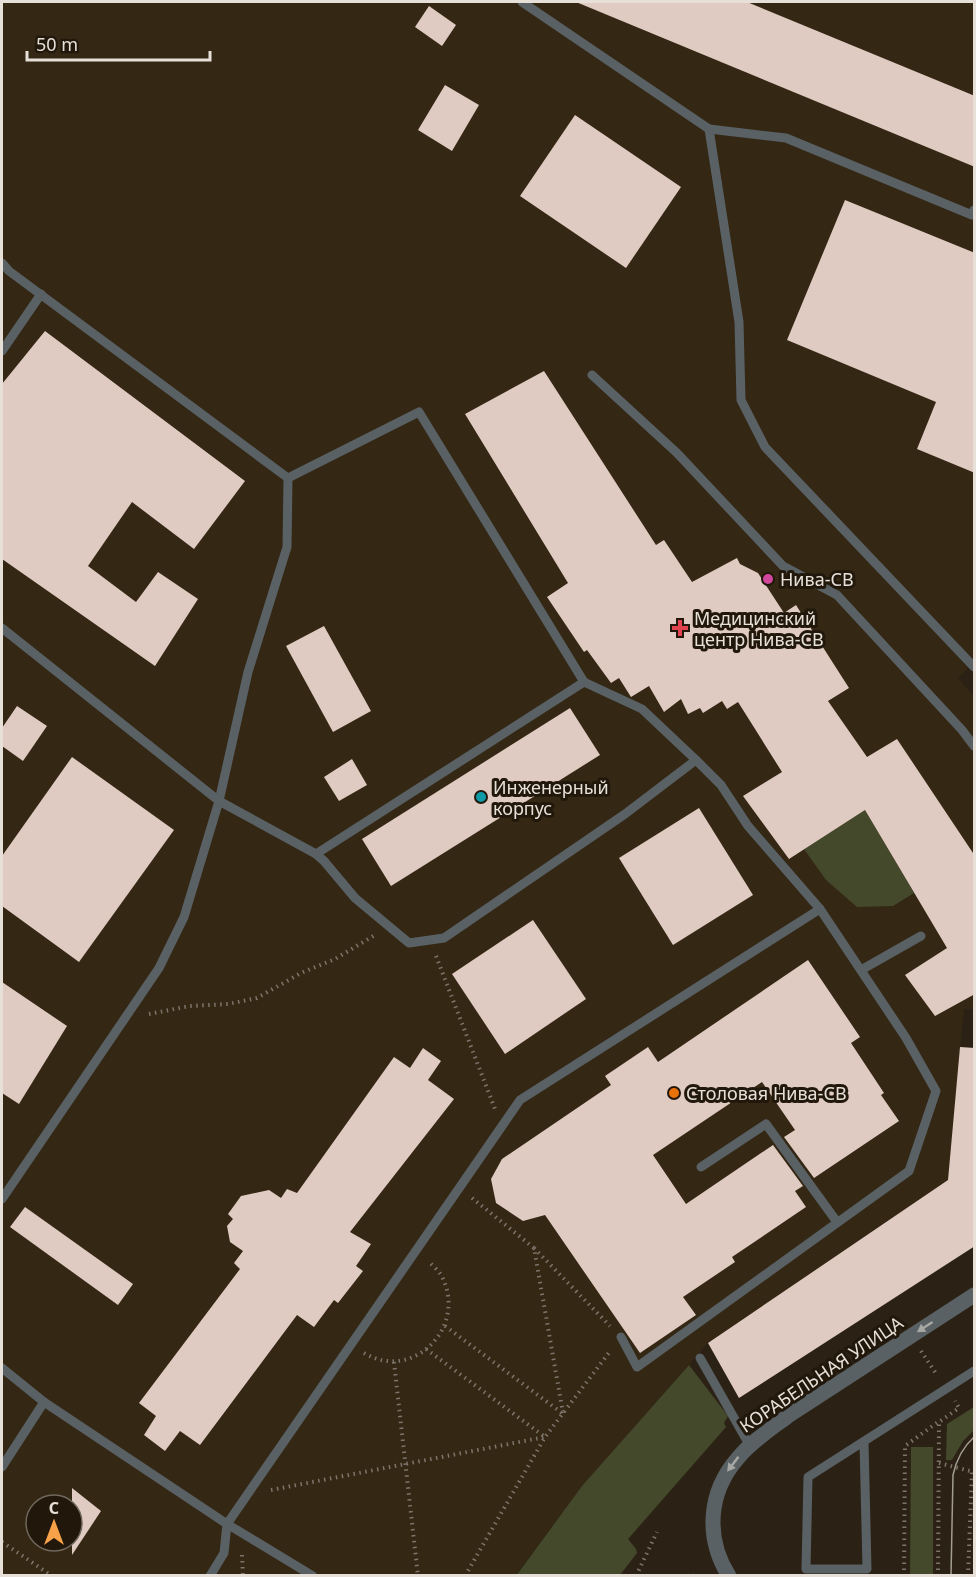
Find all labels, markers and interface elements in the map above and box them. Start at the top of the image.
scale bar [27,24,210,62]
text: 50 m [36,32,78,56]
place label: Нива-СВ [780,567,854,591]
marker: Нива-СВ [761,572,775,586]
place label: Медицинский центр Нива-СВ [694,606,824,651]
marker: Медицинский центр Нива-СВ [671,619,689,637]
place label: Инженерный корпус [493,775,609,820]
marker: Инженерный корпус [474,790,488,804]
place label: Столовая Нива-СВ [686,1081,847,1105]
marker: Столовая Нива-СВ [667,1086,681,1100]
street label: КОРАБЕЛЬНАЯ УЛИЦА [735,1310,908,1438]
one-way arrow [918,1321,934,1333]
one-way arrow [728,1457,740,1472]
north arrow [24,1493,84,1553]
text: С [49,1497,59,1519]

